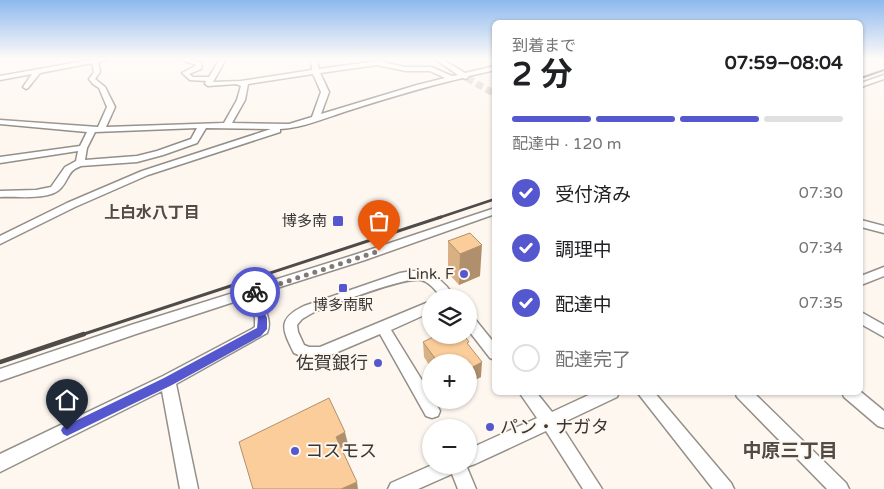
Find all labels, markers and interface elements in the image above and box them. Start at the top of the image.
text: 到着まで [512,36,576,56]
text: 07:59–08:04 [725,52,843,74]
text: 2 分 [512,56,572,94]
text: 配達中 · 120 m [512,134,621,154]
icon: check [512,179,540,207]
text: 07:30 [799,183,843,203]
text: 受付済み [555,184,631,206]
pin [358,200,400,251]
district label: 上白水八丁目 [104,203,200,223]
icon: bag [365,207,393,235]
place label: 博多南 [282,212,327,230]
marker: 博多南 [331,214,345,228]
icon: check [512,234,540,262]
text: 07:34 [799,238,843,258]
text: 調理中 [555,239,612,261]
place label: Link. F [407,265,454,283]
courier [230,267,280,317]
marker: Link. F [458,268,470,280]
icon: bike [241,278,269,306]
marker: 博多南駅 [337,282,349,294]
map controls [422,289,477,474]
button: layers [422,289,477,344]
icon: check [512,289,540,317]
text: 07:35 [799,293,843,313]
text: 配達中 [555,294,612,316]
place label: 博多南駅 [313,296,373,314]
text: 配達完了 [555,349,631,371]
place label: 佐賀銀行 [296,352,368,374]
button: + [422,354,477,409]
marker: 佐賀銀行 [372,357,384,369]
pin [46,379,88,430]
icon: home [53,386,81,414]
place label: パン・ナガタ [500,416,609,438]
button: − [422,419,477,474]
marker: パン・ナガタ [484,421,496,433]
place label: コスモス [305,440,377,462]
district label: 中原三丁目 [742,440,838,462]
marker: コスモス [289,445,301,457]

